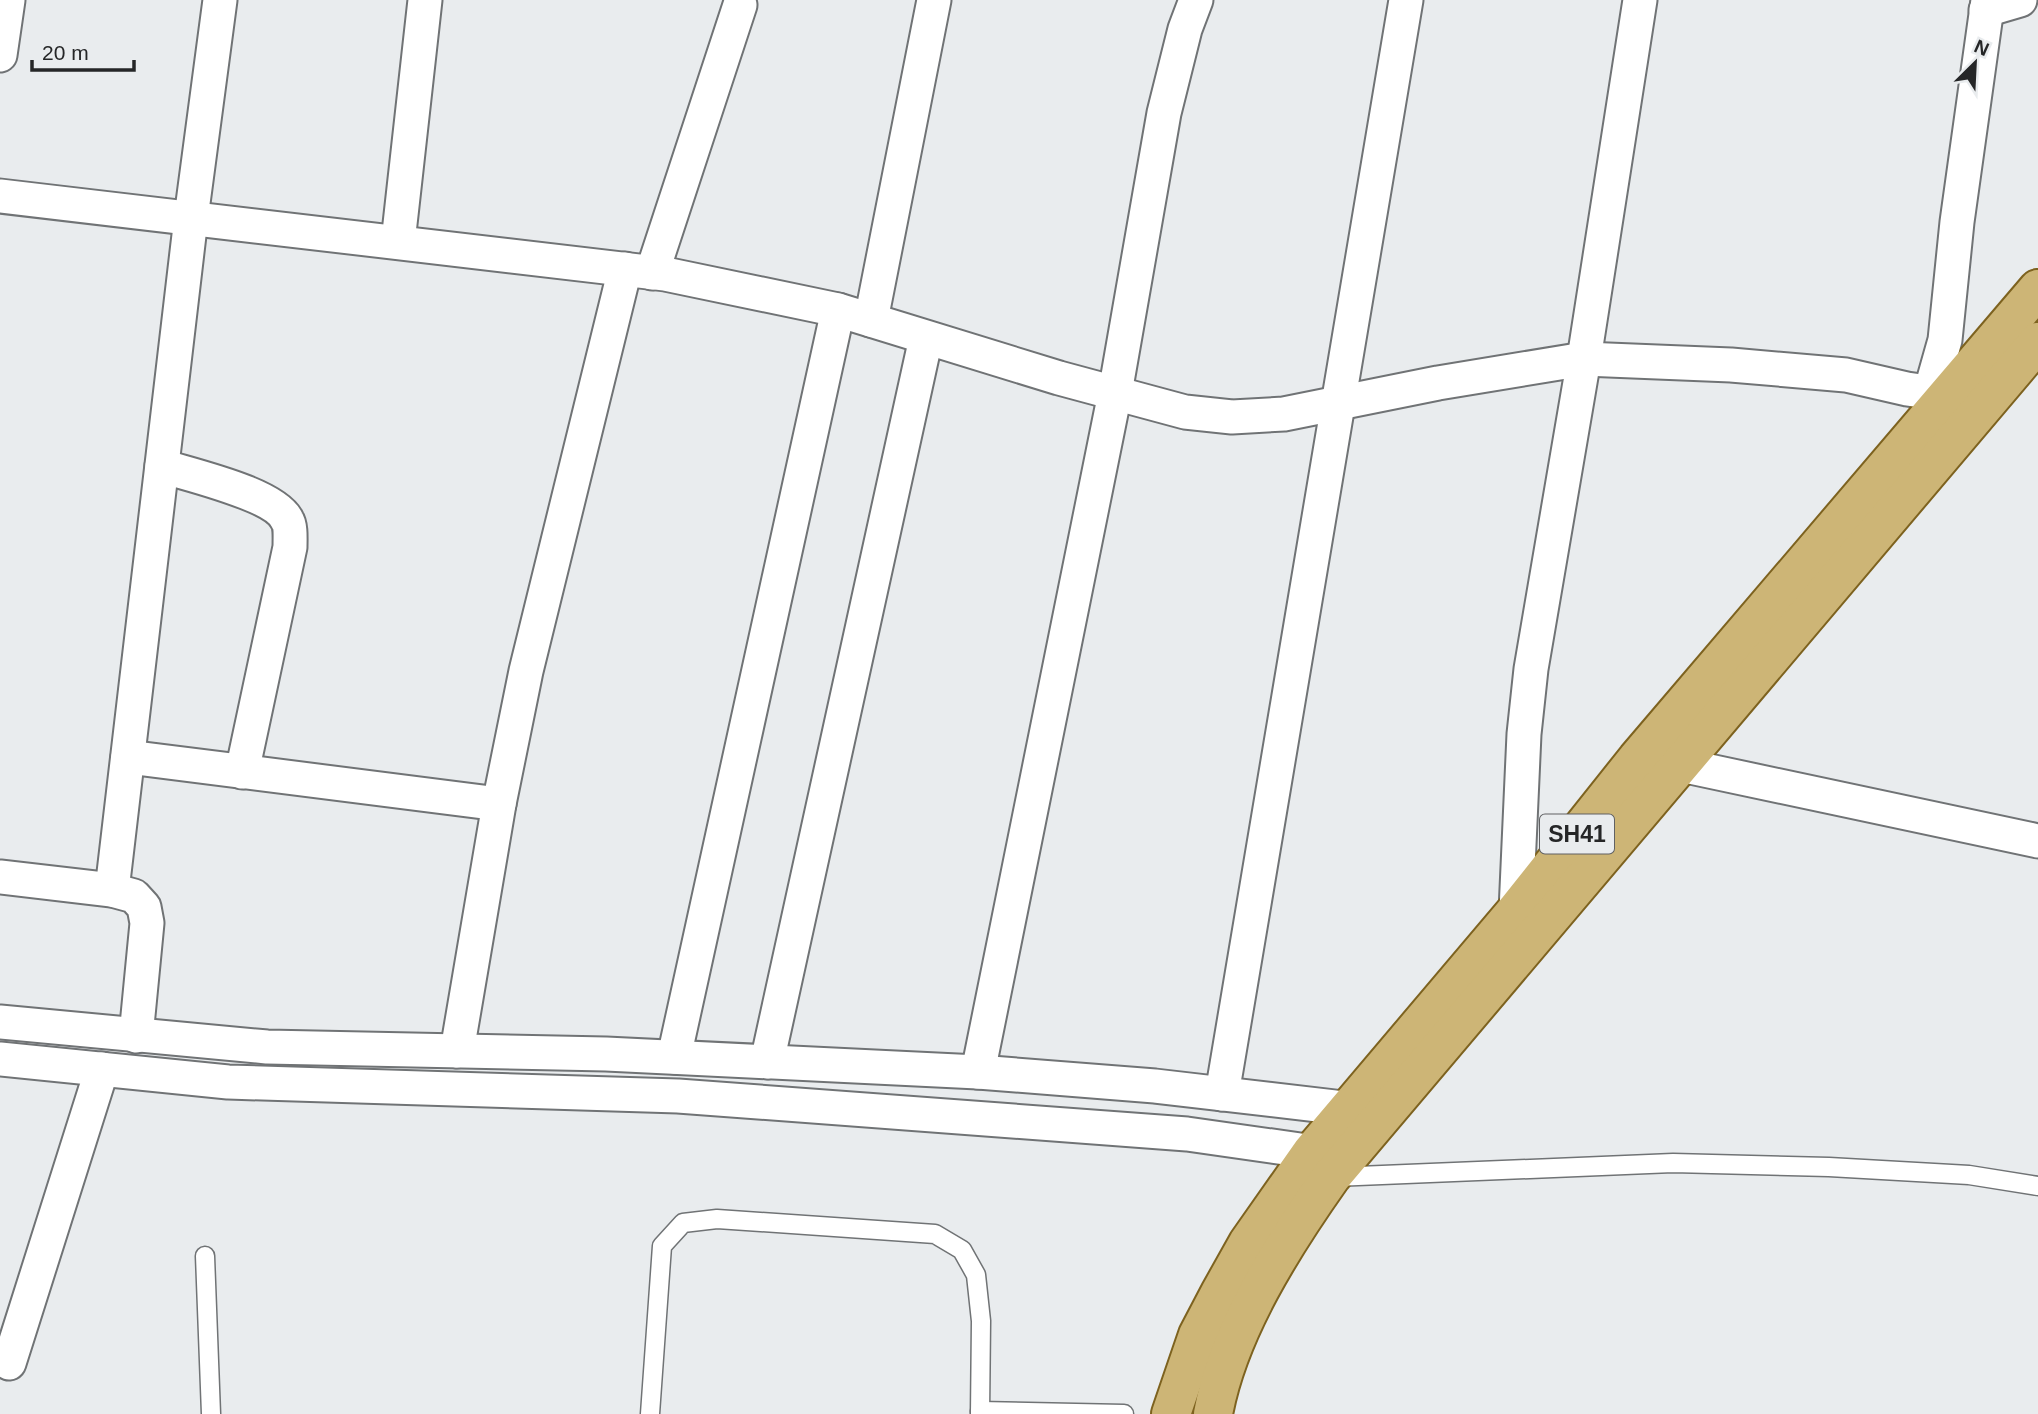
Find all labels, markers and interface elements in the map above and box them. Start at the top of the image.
scale bar [32,28,133,72]
north arrow [1940,28,2010,98]
text: N [1971,36,1992,60]
text: 20 m [42,41,89,64]
road number: SH41 [1540,814,1614,854]

